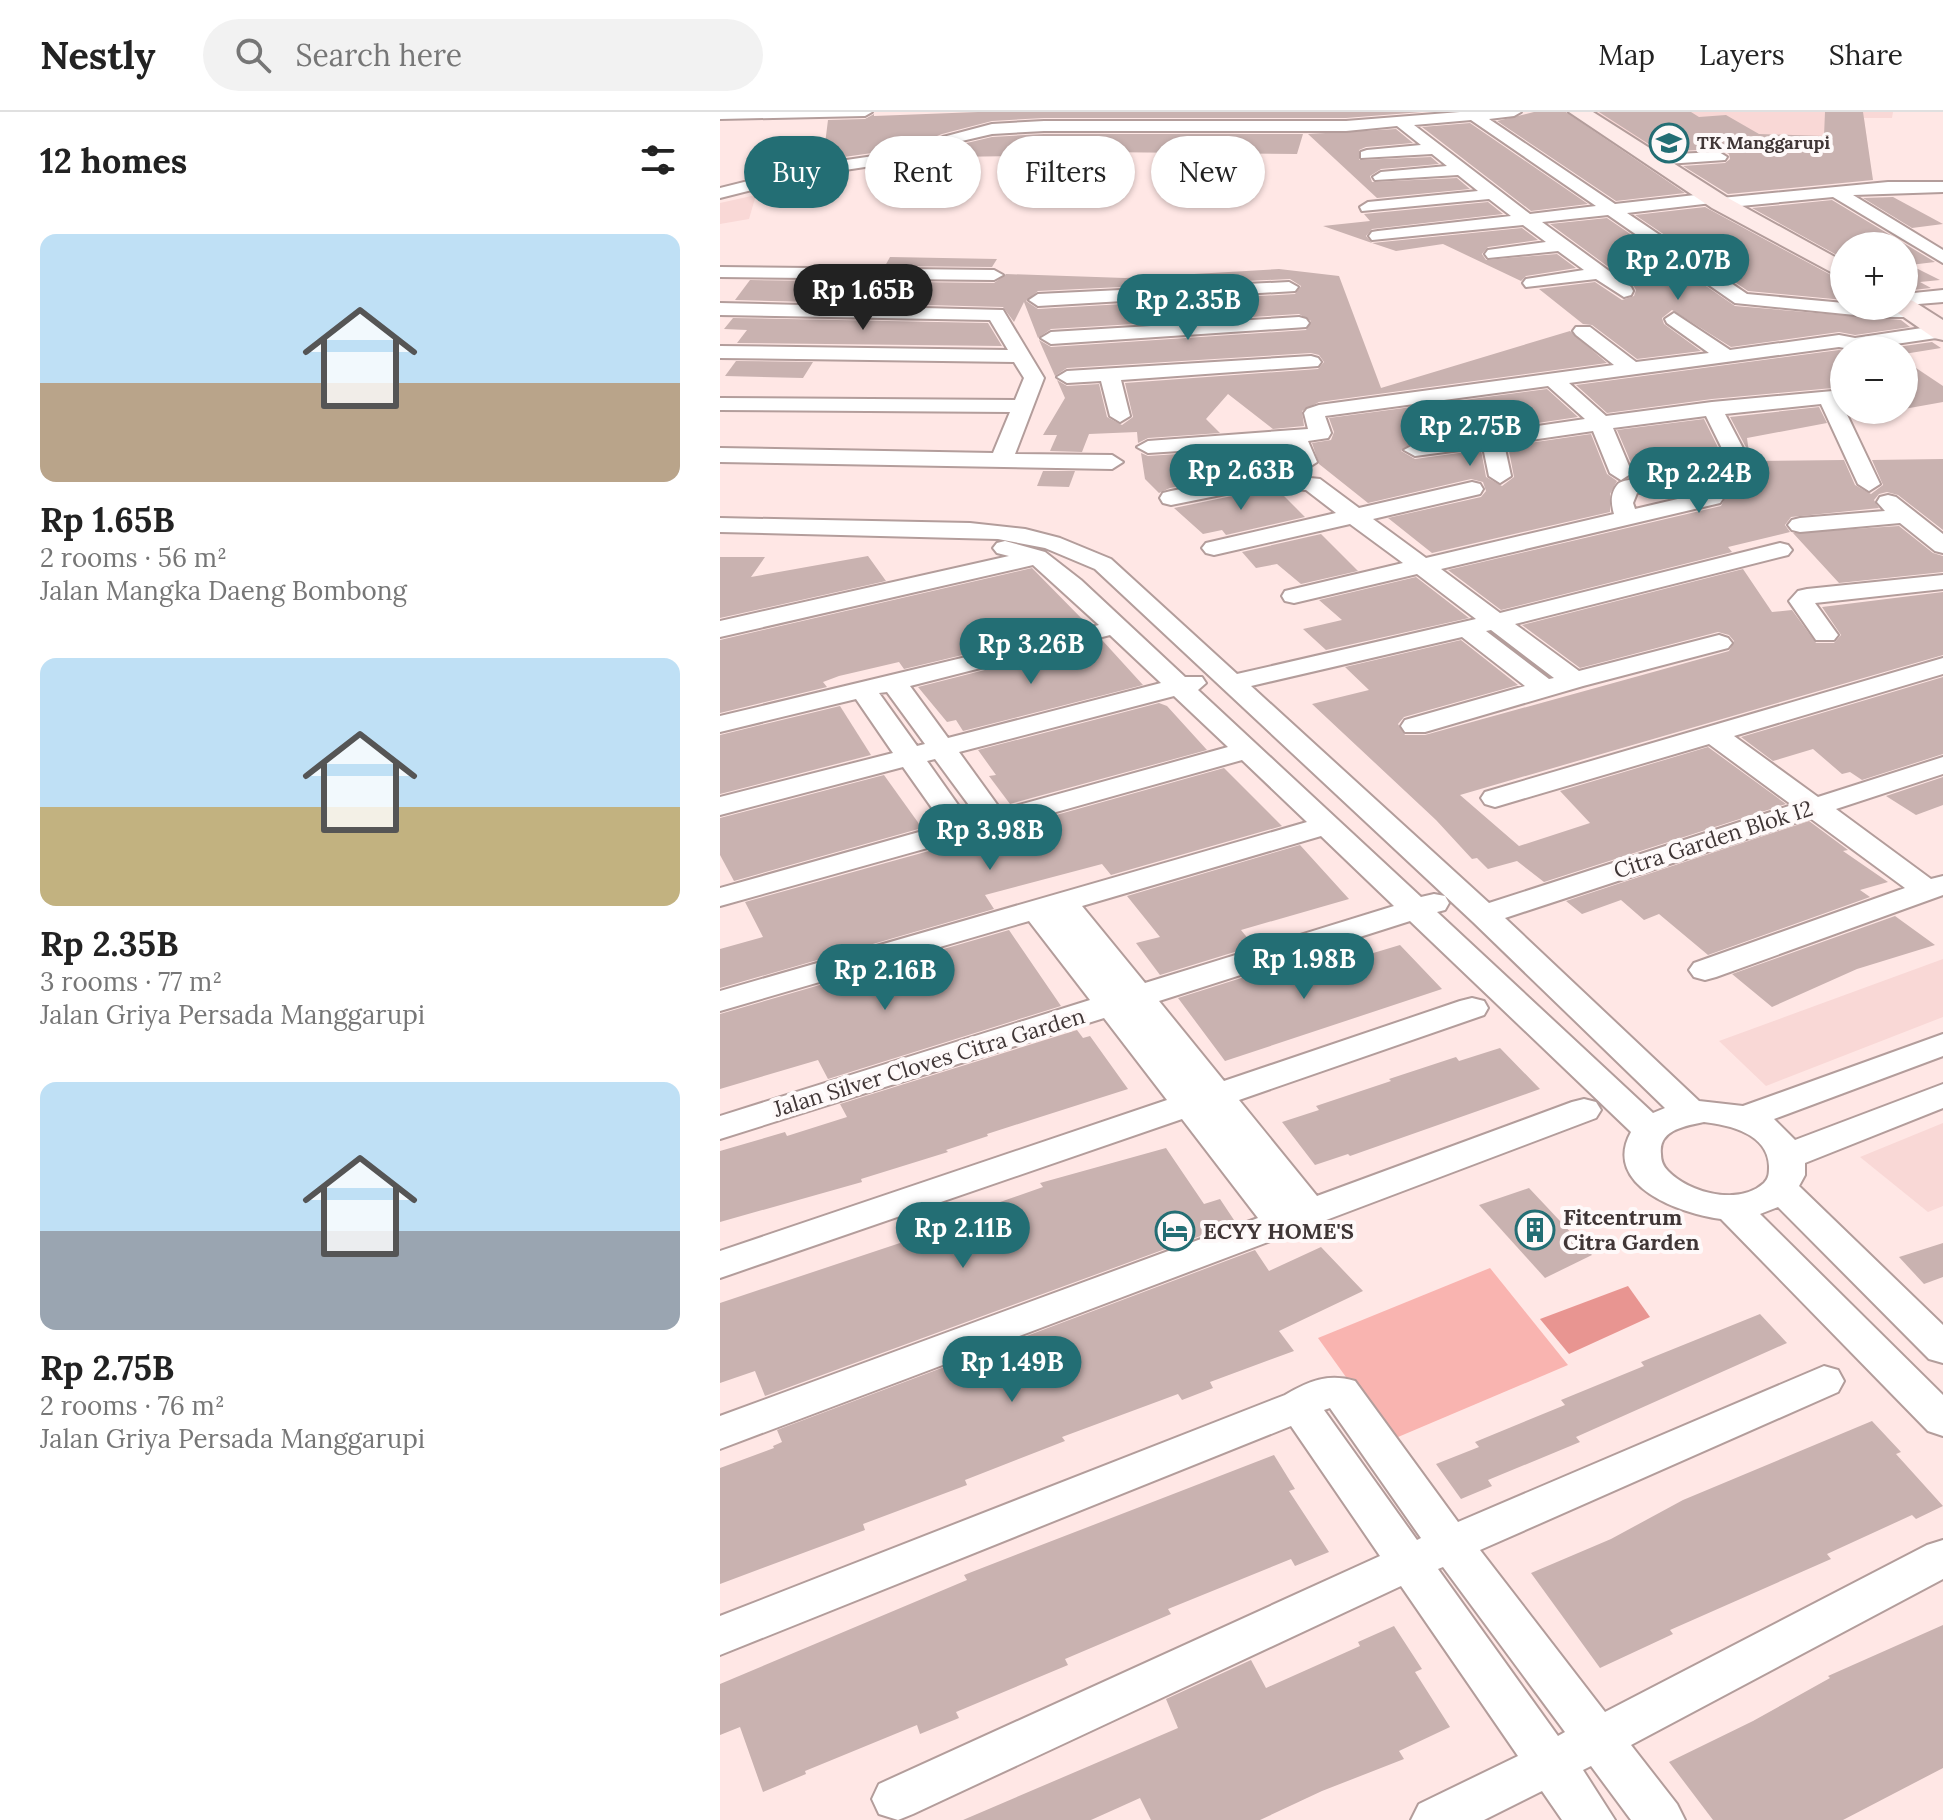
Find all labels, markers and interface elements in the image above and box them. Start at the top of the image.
search box [203,19,763,91]
text: Nestly [40,31,155,79]
icon: search [231,33,275,77]
text: Search here [295,36,462,74]
text: Map [1598,37,1655,73]
text: Layers [1699,37,1785,73]
text: Share [1829,37,1903,73]
school or university icon: TK Manggarupi [1648,122,1690,164]
place label: TK Manggarupi [1697,131,1830,154]
chip: Buy [744,136,849,208]
chip: Rent [865,136,981,208]
chip: Filters [997,136,1135,208]
chip: New [1151,136,1265,208]
icon: filters [636,138,680,182]
text: 12 homes [40,139,187,182]
map controls [1830,232,1918,424]
button: + [1830,232,1918,320]
pin: Rp 2.07B [1595,234,1761,302]
text: Rp 2.07B [1625,243,1731,276]
pin: Rp 1.65B [780,264,946,332]
text: Rp 1.65B [812,273,914,306]
pin: Rp 2.35B [1105,274,1271,342]
text: Rp 2.35B [1135,283,1241,316]
icon: home [288,286,432,430]
button: − [1830,336,1918,424]
pin: Rp 2.75B [1387,400,1553,468]
text: Rp 2.75B [1419,409,1521,442]
pin: Rp 2.63B [1158,444,1324,512]
pin: Rp 2.24B [1616,447,1782,515]
text: Rp 2.63B [1188,453,1294,486]
text: Rp 2.24B [1646,456,1752,489]
text: Rp 1.65B [40,498,175,541]
text: 2 rooms · 56 m² [40,541,227,574]
text: Jalan Mangka Daeng Bombong [40,574,407,607]
pin: Rp 3.26B [948,618,1114,686]
text: Rp 3.26B [978,627,1084,660]
icon: home [288,710,432,854]
street label: Citra Garden Blok I2 [1610,794,1816,884]
pin: Rp 3.98B [907,804,1073,872]
text: Rp 3.98B [936,813,1044,846]
text: Rp 2.35B [40,922,178,965]
pin: Rp 1.98B [1221,933,1387,1001]
text: Rp 1.98B [1252,942,1356,975]
pin: Rp 2.16B [802,944,968,1012]
text: Rp 2.16B [834,953,936,986]
text: 3 rooms · 77 m² [40,965,222,998]
text: Jalan Griya Persada Manggarupi [40,998,425,1031]
street label: Jalan Silver Cloves Citra Garden [769,1001,1088,1123]
icon: home [288,1134,432,1278]
pin: Rp 2.11B [880,1202,1046,1270]
place label: Fitcentrum Citra Garden [1563,1203,1700,1256]
building icon: Fitcentrum Citra Garden [1514,1209,1556,1251]
hotel icon: ECYY HOME'S [1154,1210,1196,1252]
text: Rp 2.11B [914,1211,1012,1244]
place label: ECYY HOME'S [1203,1217,1354,1245]
pin: Rp 1.49B [929,1336,1095,1404]
text: Rp 1.49B [960,1345,1064,1378]
text: Rp 2.75B [40,1346,174,1389]
text: 2 rooms · 76 m² [40,1389,225,1422]
text: Jalan Griya Persada Manggarupi [40,1422,425,1455]

